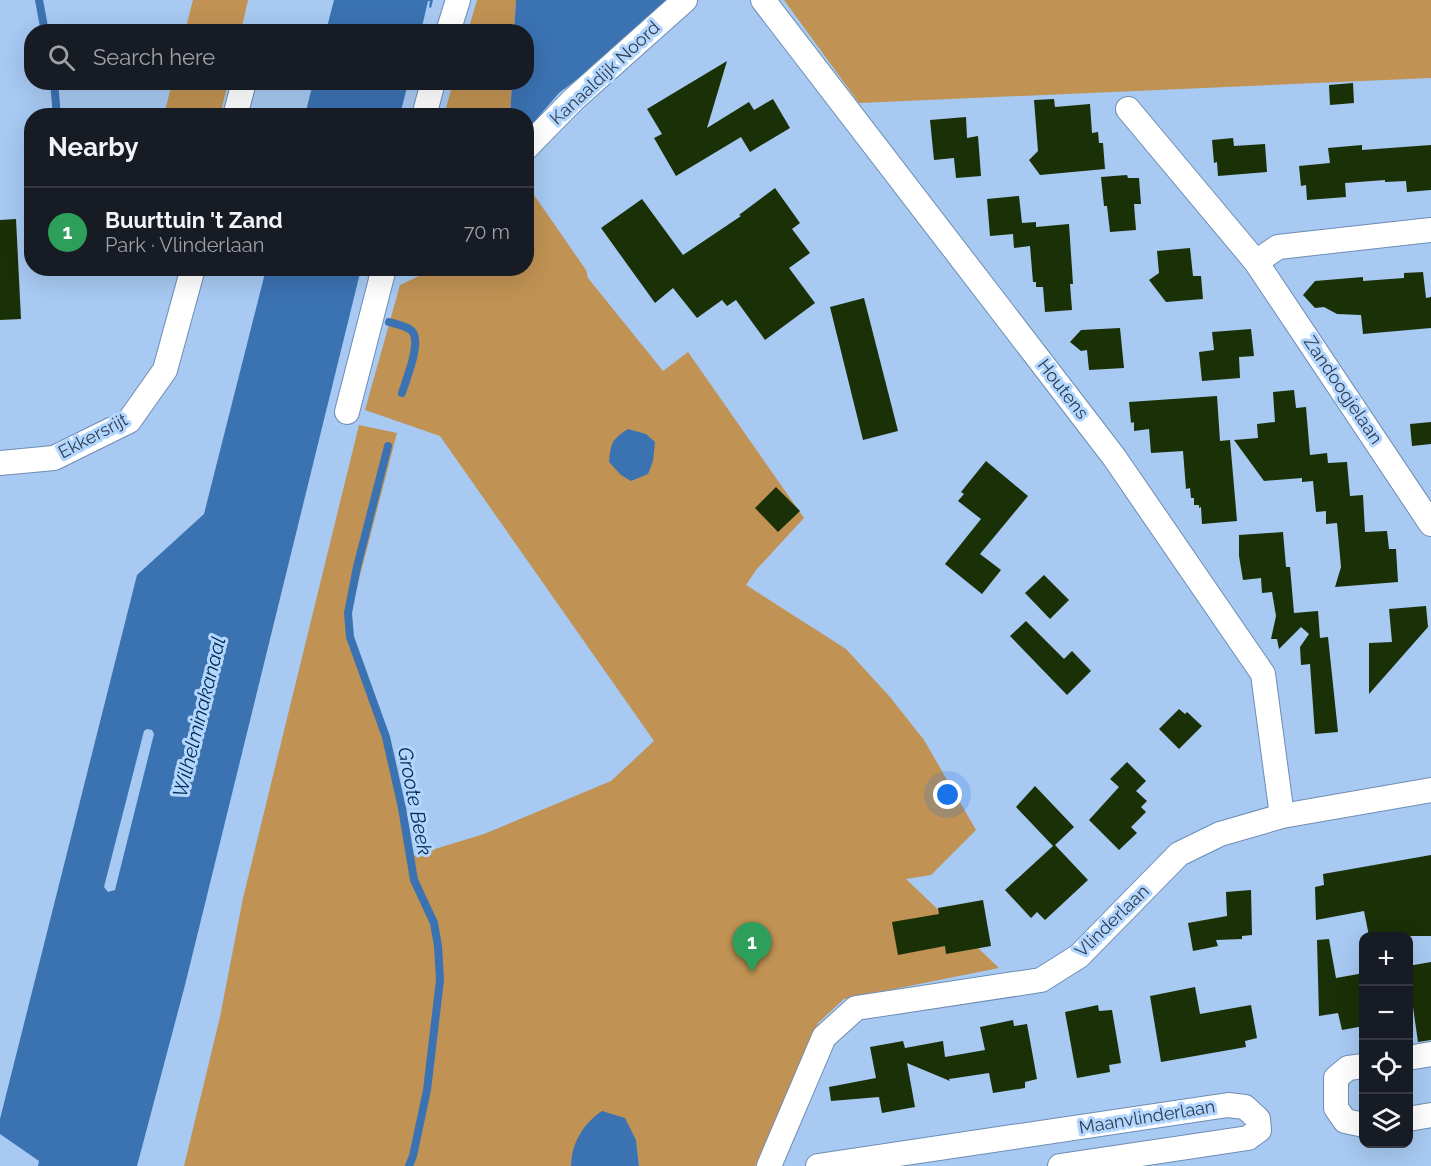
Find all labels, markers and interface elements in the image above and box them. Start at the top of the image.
street label: Kanaaldijk Noord [546,16,664,129]
search box [24,24,534,90]
icon: search [45,41,78,74]
text: Search here [93,44,215,70]
text: Nearby [48,132,138,162]
text: Buurttuin 't Zand [105,207,283,233]
text: 1 [63,220,72,244]
text: 70 m [464,220,510,244]
text: Park · Vlinderlaan [105,233,264,257]
street label: Zandoogjelaan [1300,332,1387,448]
street label: Houtens [1034,355,1093,423]
street label: Ekkersrijt [55,409,131,463]
water label: Wilhelminakanaal [167,634,231,800]
water label: Groote Beek [393,745,437,857]
your location [933,780,962,809]
street label: Vlinderlaan [1070,880,1153,961]
pin: 1 [732,922,771,972]
map controls [1359,932,1413,1148]
button: + [1359,932,1413,986]
button: − [1359,986,1413,1040]
button: locate [1359,1040,1413,1094]
button: layers [1359,1094,1413,1148]
street label: Maanvlinderlaan [1077,1095,1217,1138]

